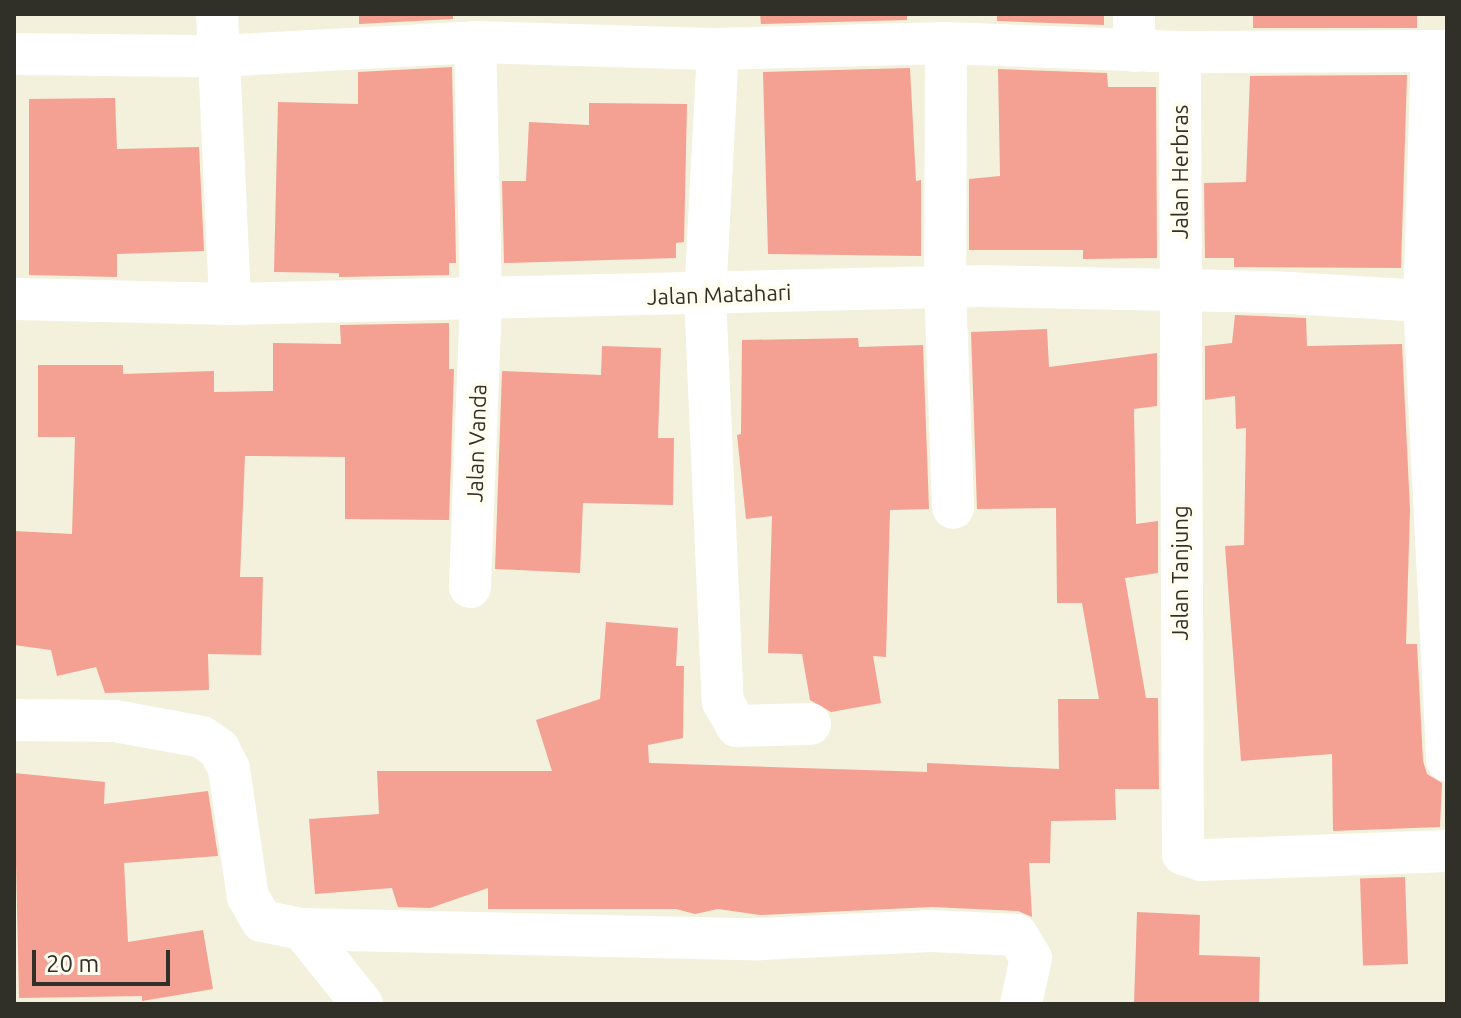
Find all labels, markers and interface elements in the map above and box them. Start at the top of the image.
street label: Jalan Herbras [1167,105,1193,239]
street label: Jalan Matahari [646,278,792,310]
street label: Jalan Vanda [461,383,491,503]
street label: Jalan Tanjung [1167,505,1193,641]
scale bar [36,934,174,984]
text: 20 m [46,950,99,977]

